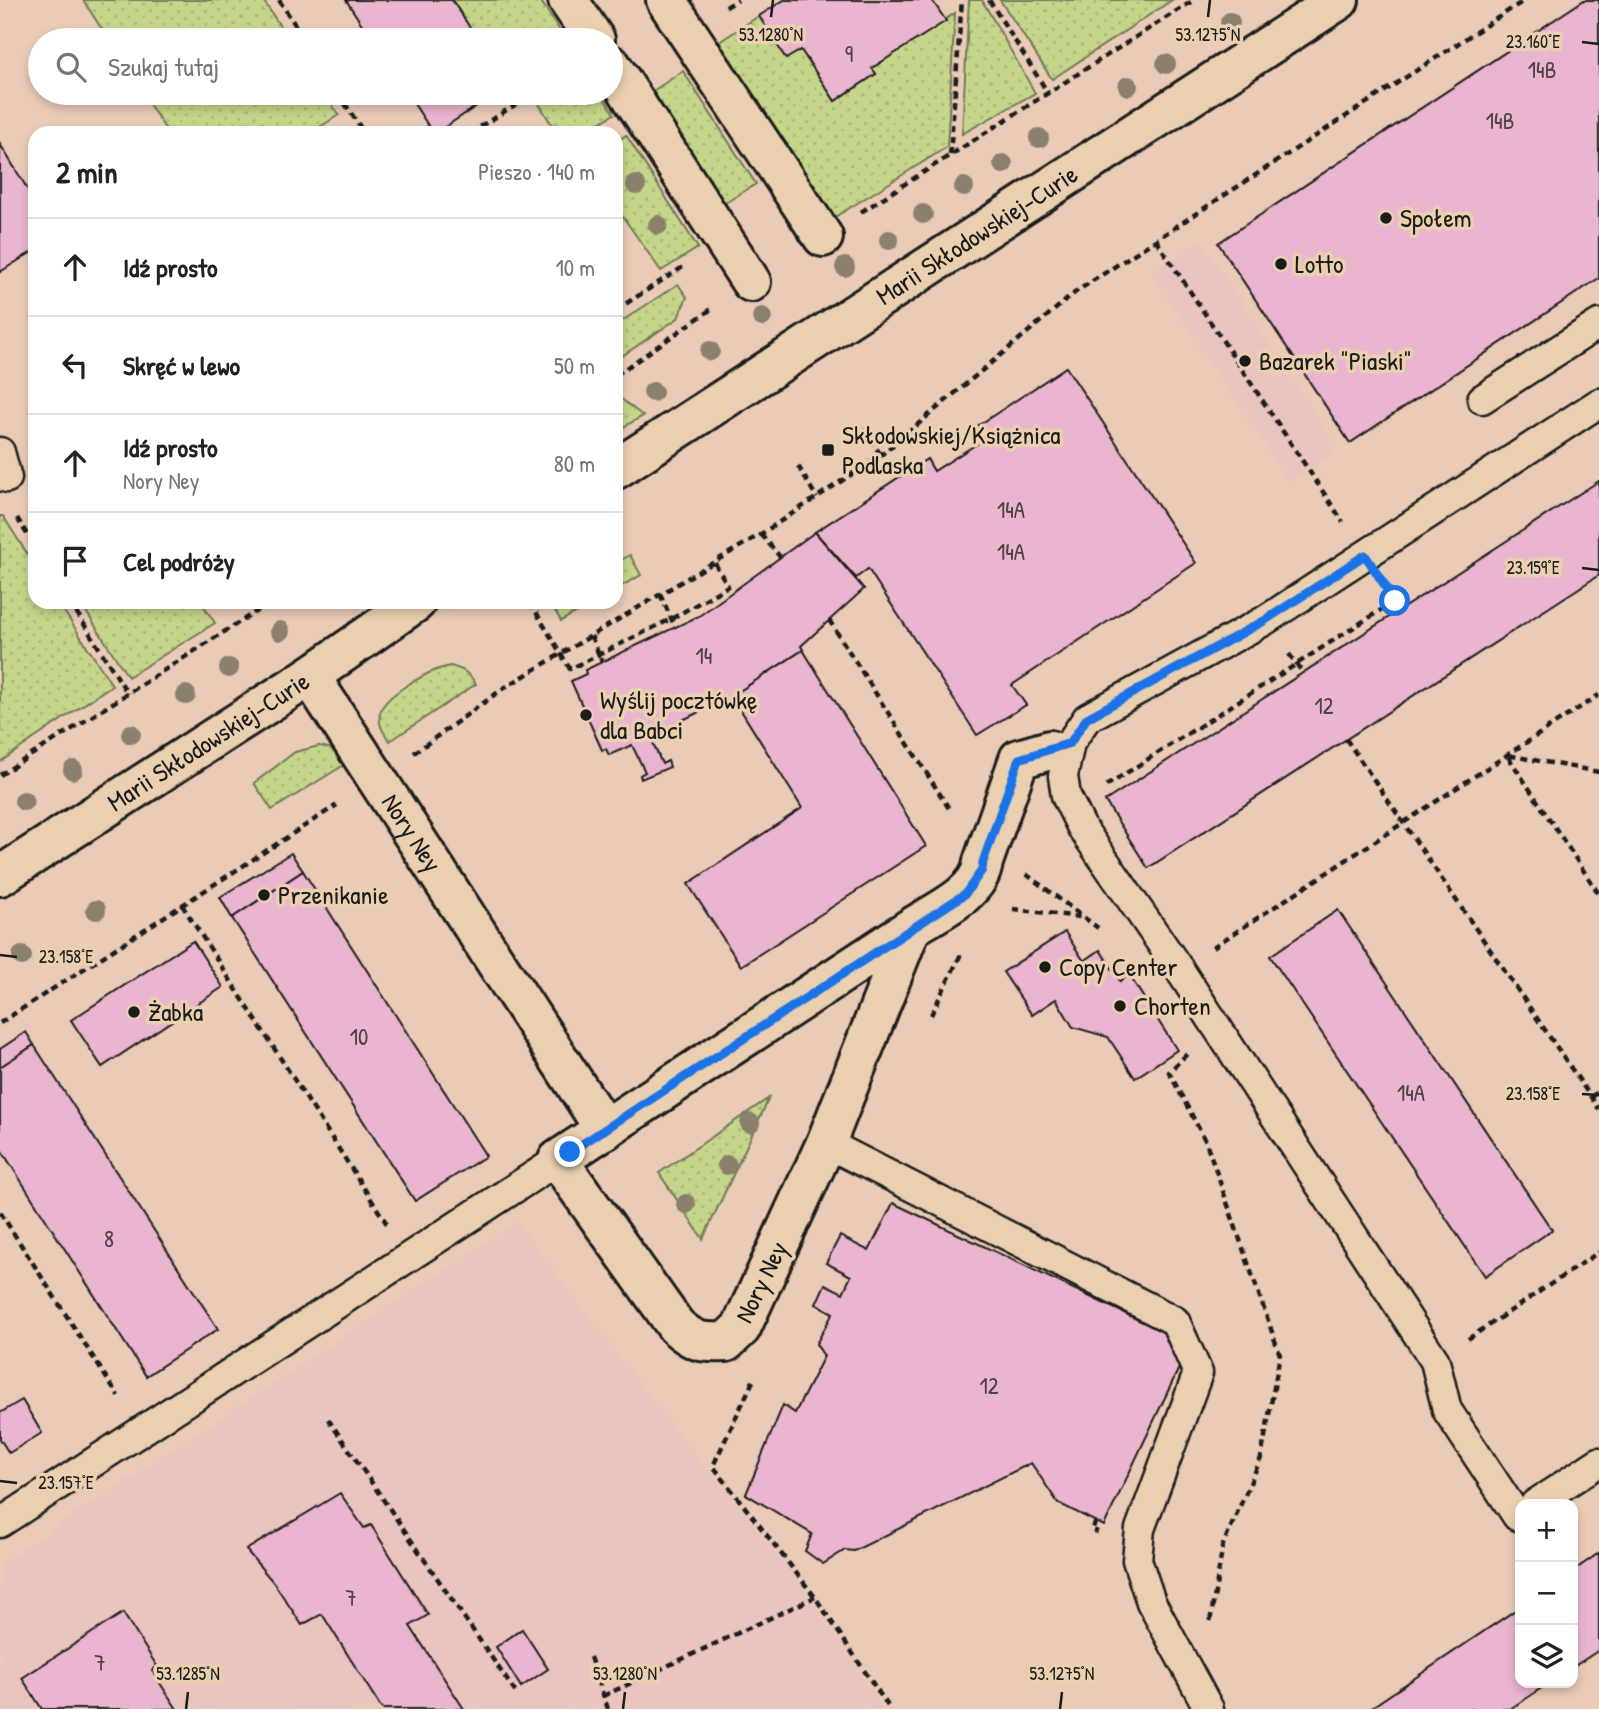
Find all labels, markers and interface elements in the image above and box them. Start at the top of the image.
text: 53.1280°N [739,22,803,47]
text: 53.1275°N [1176,22,1240,47]
search box [28,28,623,105]
text: 23.160°E [1506,29,1560,54]
house number: 9 [845,38,853,69]
icon: search [52,48,90,86]
text: Szukaj tutaj [108,49,219,84]
house number: 14B [1528,54,1556,85]
house number: 14B [1486,105,1514,136]
text: 2 min [56,152,118,192]
text: Pieszo · 140 m [478,156,595,187]
street label: Marii Skłodowskiej-Curie [869,156,1084,313]
place label: Społem [1400,200,1471,235]
marker: Społem [1378,210,1394,226]
place label: Lotto [1295,246,1344,281]
icon: ahead [56,248,94,286]
text: Idź prosto [123,250,217,285]
text: 10 m [555,252,595,283]
marker: Lotto [1273,256,1289,272]
place label: Bazarek "Piaski" [1259,343,1412,378]
icon: left [56,346,94,384]
text: Skręć w lewo [123,348,240,383]
text: 50 m [554,350,595,381]
marker: Bazarek "Piaski" [1237,353,1253,369]
place label: Skłodowskiej/Książnica Podlaska [842,417,1060,482]
text: Idź prosto [123,430,217,465]
marker: Skłodowskiej/Książnica Podlaska [820,442,836,458]
icon: ahead [56,444,94,482]
text: 80 m [554,448,595,479]
text: Nory Ney [123,465,200,496]
house number: 14A [997,494,1025,525]
house number: 14A [997,536,1025,567]
icon: arrive [56,542,94,580]
text: Cel podróży [123,544,235,579]
text: 23.159°E [1506,555,1560,580]
route start [1379,585,1410,616]
house number: 14 [696,640,712,671]
street label: Marii Skłodowskiej-Curie [100,663,316,819]
place label: Wyślij pocztówkę dla Babci [600,682,757,747]
house number: 12 [1314,690,1334,721]
marker: Wyślij pocztówkę dla Babci [578,707,594,723]
street label: Nory Ney [374,787,451,878]
place label: Przenikanie [278,877,388,912]
marker: Przenikanie [256,887,272,903]
text: 23.158°E [39,944,93,969]
place label: Copy Center [1059,949,1177,984]
marker: Copy Center [1037,959,1053,975]
place label: Chorten [1134,988,1211,1023]
place label: Żabka [148,994,203,1029]
marker: Chorten [1112,998,1128,1014]
marker: Żabka [126,1004,142,1020]
house number: 10 [350,1021,368,1052]
house number: 14A [1397,1077,1425,1108]
text: 23.158°E [1506,1081,1560,1106]
route end [554,1136,585,1167]
house number: 8 [104,1223,114,1254]
street label: Nory Ney [726,1235,795,1328]
house number: 12 [979,1370,999,1401]
text: 23.157°E [38,1470,94,1495]
map controls [1515,1499,1578,1688]
button: + [1515,1499,1578,1562]
button: − [1515,1562,1578,1625]
house number: 7 [345,1582,357,1613]
button: layers [1515,1625,1578,1688]
house number: 7 [94,1647,106,1678]
text: 53.1285°N [156,1661,220,1686]
text: 53.1280°N [593,1661,657,1686]
text: 53.1275°N [1030,1661,1094,1686]

